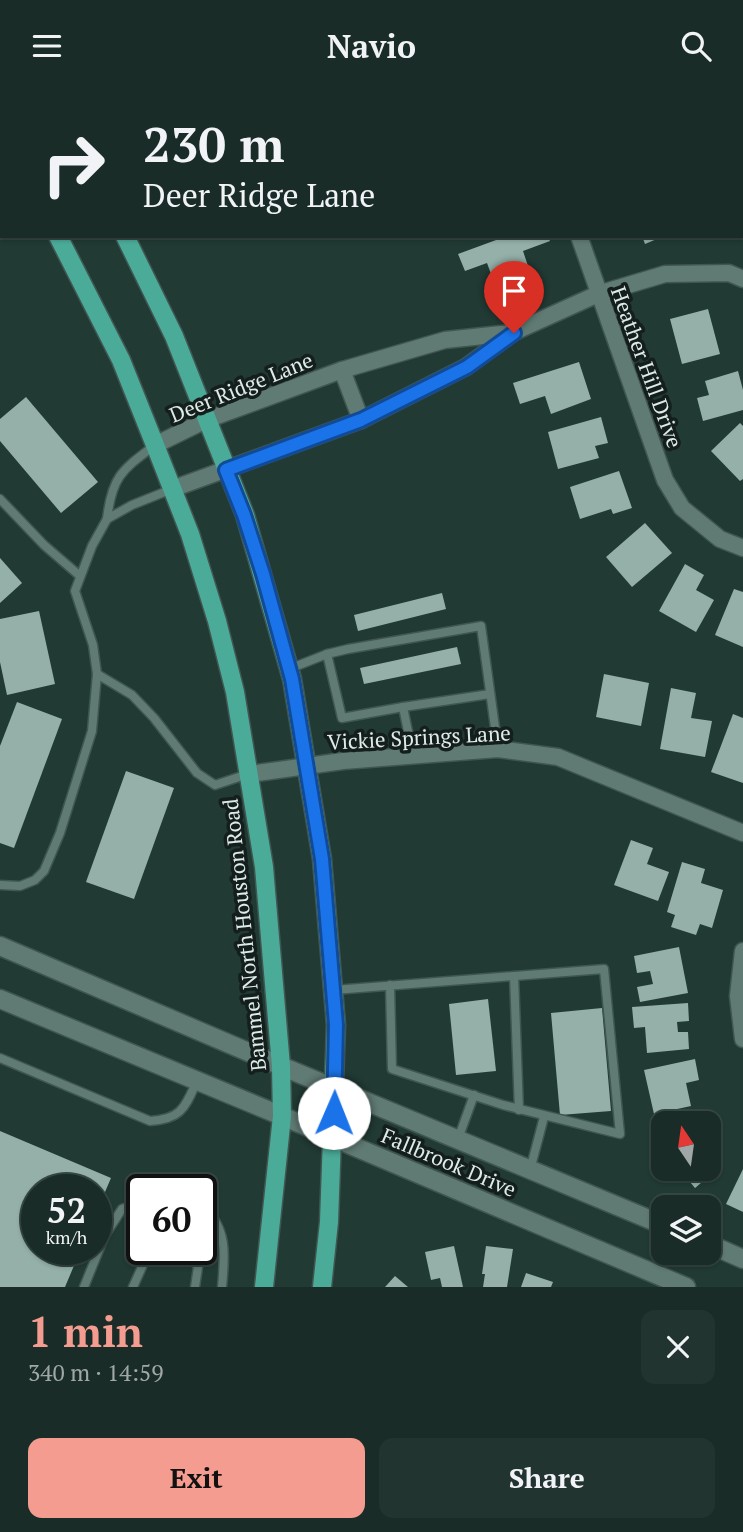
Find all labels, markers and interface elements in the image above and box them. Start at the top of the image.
text: Navio [327,25,416,67]
icon: menu [28,27,66,65]
icon: search [677,27,715,65]
text: 230 m [143,111,285,176]
icon: right [28,119,119,210]
text: Deer Ridge Lane [143,174,375,216]
pin [484,261,544,333]
icon: arrive [495,272,533,310]
street label: Heather Hill Drive [605,282,689,452]
street label: Deer Ridge Lane [165,345,317,429]
street label: Vickie Springs Lane [327,718,511,756]
street label: Bammel North Houston Road [216,797,272,1073]
position arrow [297,1076,371,1150]
north arrow [651,1111,721,1181]
map controls [651,1111,721,1265]
street label: Fallbrook Drive [378,1121,520,1203]
speed limit sign: 60 [126,1174,217,1265]
text: 52 [47,1187,86,1233]
button: layers [651,1195,721,1265]
text: km/h [46,1225,87,1249]
text: 1 min [28,1303,143,1359]
button: close [641,1310,715,1384]
text: 340 m · 14:59 [28,1357,163,1388]
button: Exit [28,1438,365,1518]
button: Share [379,1438,715,1518]

